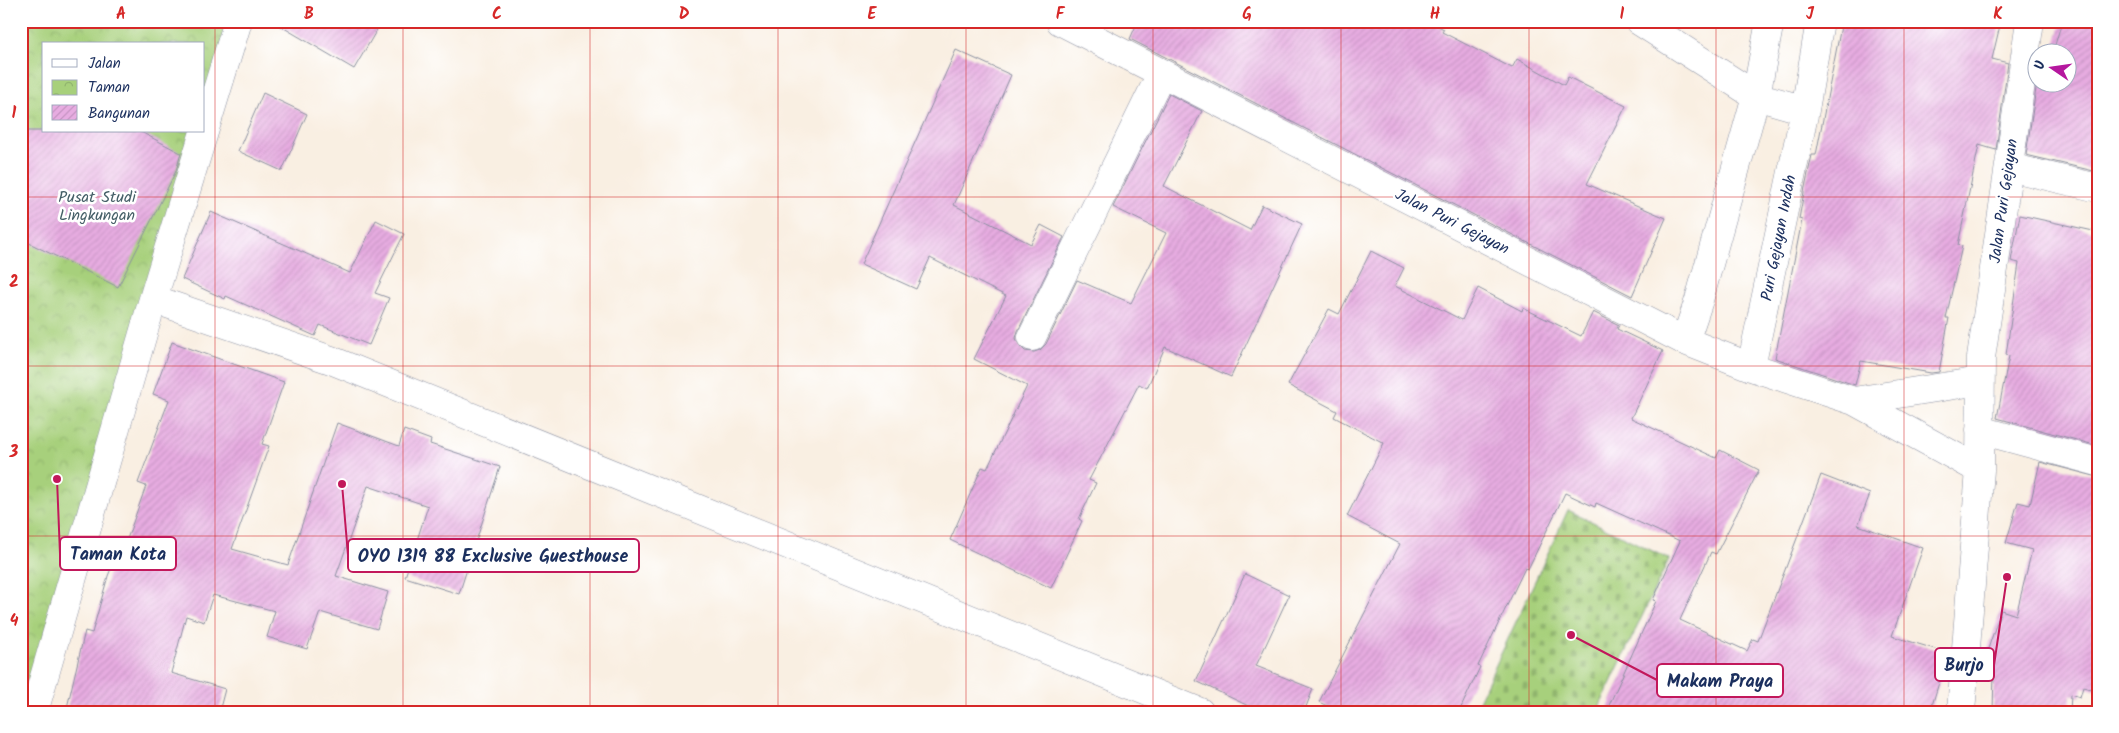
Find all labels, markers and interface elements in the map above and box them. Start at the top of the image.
text: A [116,2,126,27]
text: B [304,2,314,27]
text: C [492,2,502,27]
text: D [679,2,690,27]
text: E [868,2,878,27]
text: F [1056,2,1066,27]
text: G [1242,2,1252,27]
text: H [1430,2,1440,27]
text: I [1620,2,1625,27]
text: J [1806,2,1815,27]
text: K [1993,2,2003,27]
legend [42,42,205,132]
north arrow [2026,42,2076,92]
text: Jalan [88,52,121,76]
text: U [2029,58,2052,72]
text: Taman [88,76,130,100]
text: 1 [12,101,17,126]
text: Bangunan [88,102,150,126]
street label: Jalan Puri Gejayan [1983,137,2025,265]
street label: Puri Gejayan Indah [1755,173,1803,303]
street label: Jalan Puri Gejayan [1390,182,1514,262]
park label: Pusat Studi Lingkungan [58,185,137,228]
text: 2 [9,270,19,295]
text: 3 [9,440,19,465]
callout: Taman Kota [60,537,176,570]
callout: OYO 1319 88 Exclusive Guesthouse [348,539,639,572]
text: Taman Kota [70,541,166,570]
text: OYO 1319 88 Exclusive Guesthouse [358,543,628,572]
text: 4 [10,609,19,634]
callout: Burjo [1935,648,1994,681]
text: Burjo [1944,652,1984,681]
callout: Makam Praya [1657,664,1783,697]
text: Makam Praya [1667,668,1773,697]

